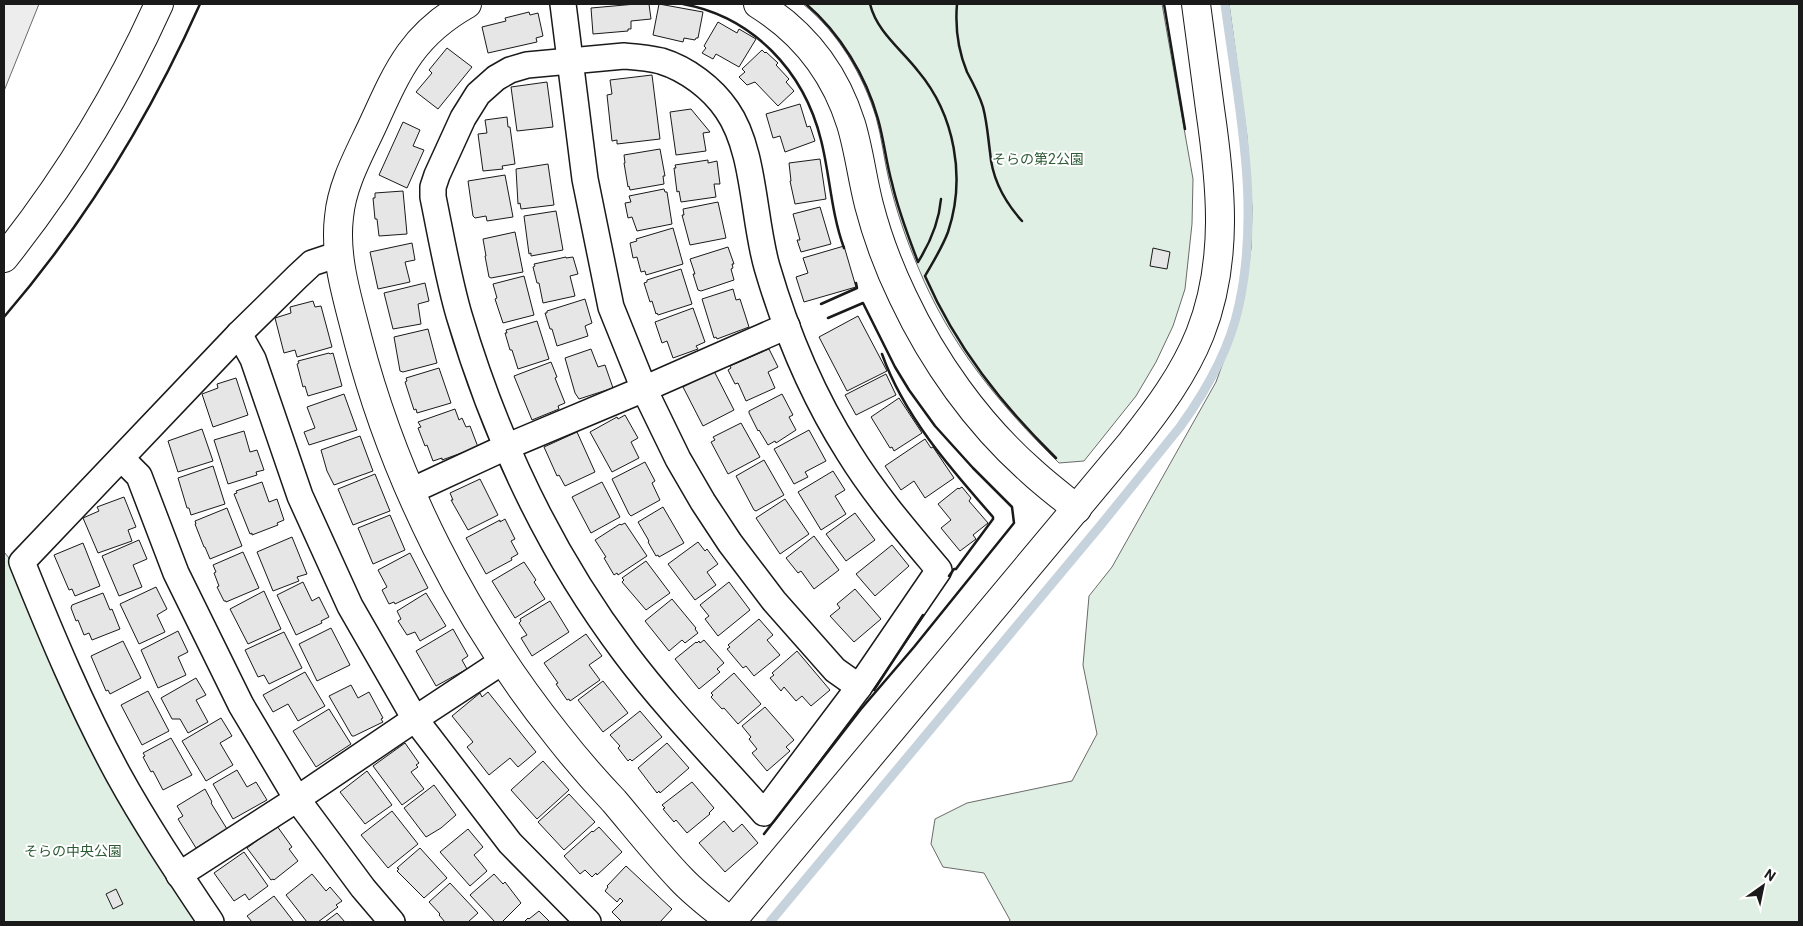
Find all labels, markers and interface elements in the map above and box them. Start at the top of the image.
park label: そらの第2公園 [992,151,1084,167]
park label: そらの中央公園 [24,843,122,859]
north arrow [1738,861,1788,911]
text: N [1762,866,1779,885]

